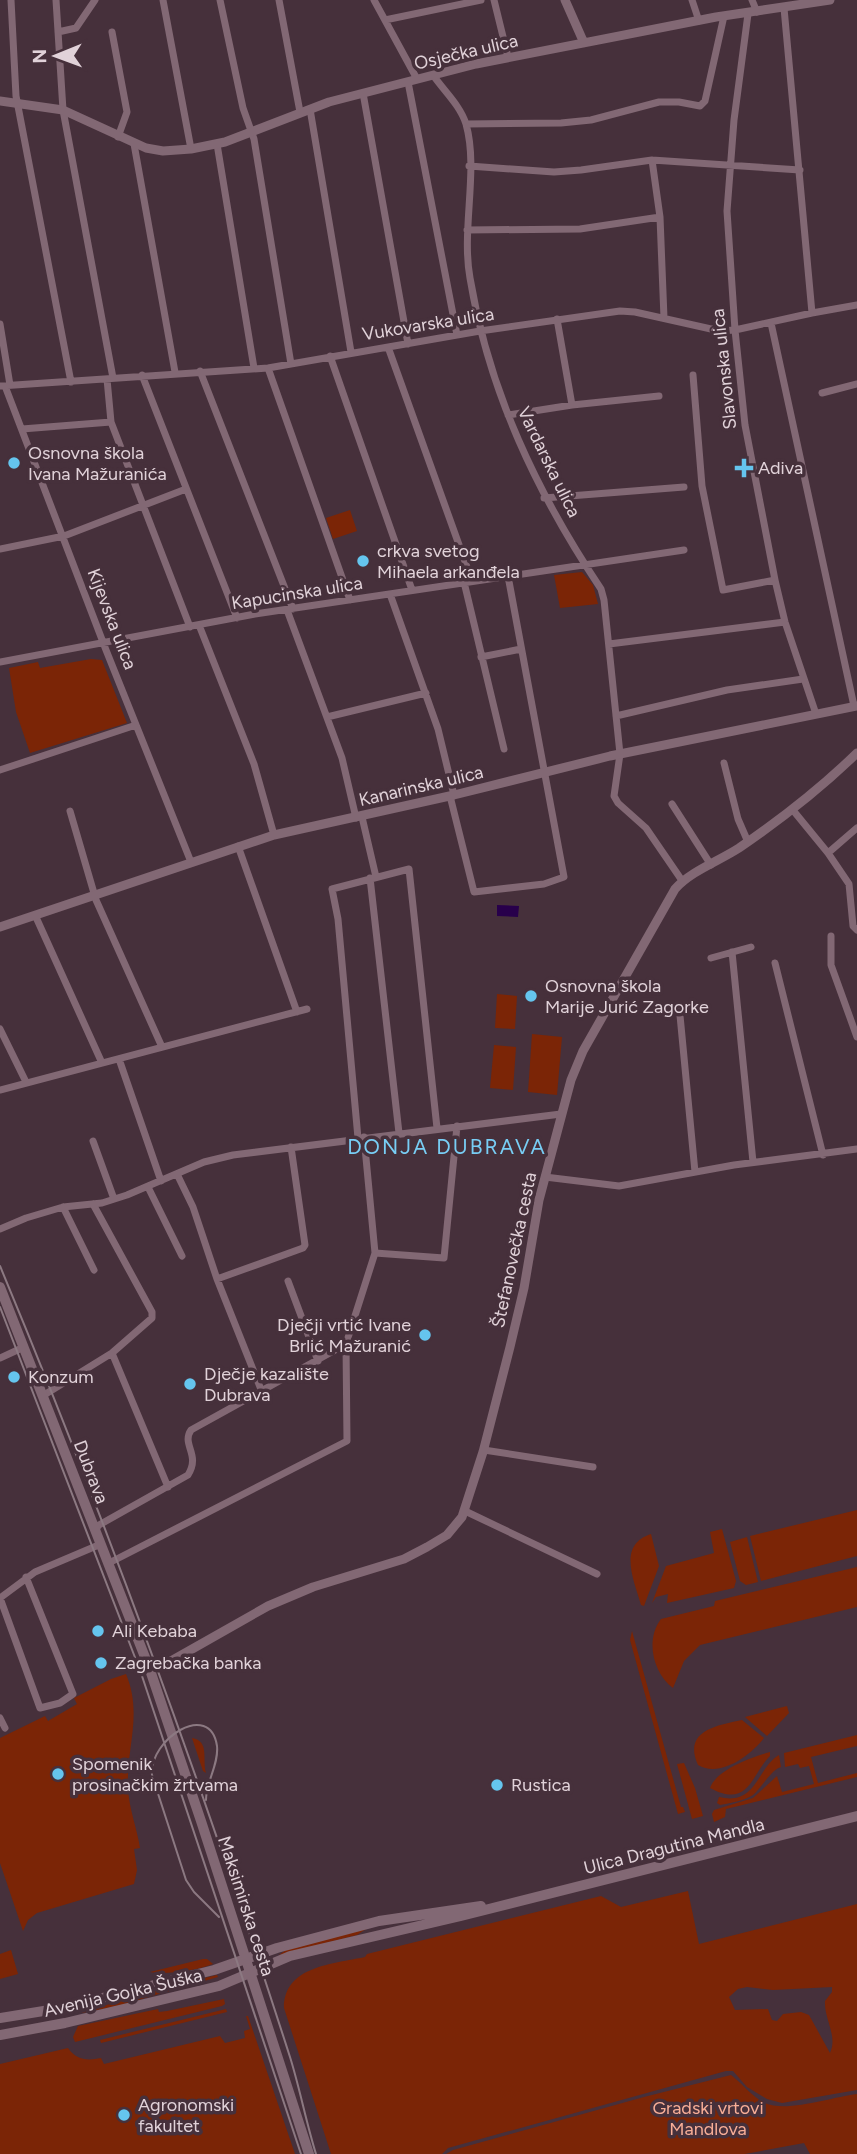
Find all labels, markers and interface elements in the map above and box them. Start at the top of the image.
north arrow [21,21,91,91]
street label: Osječka ulica [412,29,520,75]
text: N [28,49,51,64]
street label: Vukovarska ulica [360,303,496,345]
street label: Slavonska ulica [707,308,741,430]
street label: Vardarska ulica [513,403,585,521]
place label: Osnovna škola Ivana Mažuranića [28,442,167,485]
marker: Osnovna škola Ivana Mažuranića [6,455,22,471]
place label: Adiva [758,457,803,479]
marker: Adiva [736,460,752,476]
place label: crkva svetog Mihaela arkanđela [377,540,520,583]
marker: crkva svetog Mihaela arkanđela [355,553,371,569]
street label: Kijevska ulica [83,565,141,673]
street label: Kapucinska ulica [230,572,364,614]
street label: Kanarinska ulica [357,761,485,811]
place label: Osnovna škola Marije Jurić Zagorke [545,975,709,1018]
marker: Osnovna škola Marije Jurić Zagorke [523,988,539,1004]
district label: DONJA DUBRAVA [347,1134,547,1159]
street label: Štefanovečka cesta [487,1170,541,1330]
place label: Dječji vrtić Ivane Brlić Mažuranić [277,1314,411,1357]
marker: Dječji vrtić Ivane Brlić Mažuranić [417,1327,433,1343]
place label: Dječje kazalište Dubrava [204,1363,329,1406]
place label: Konzum [28,1366,94,1388]
marker: Konzum [6,1369,22,1385]
marker: Dječje kazalište Dubrava [182,1376,198,1392]
street label: Dubrava [69,1437,113,1507]
place label: Ali Kebaba [112,1620,197,1642]
marker: Ali Kebaba [90,1623,106,1639]
place label: Zagrebačka banka [115,1652,261,1674]
marker: Zagrebačka banka [93,1655,109,1671]
place label: Spomenik prosinačkim žrtvama [72,1753,238,1796]
marker: Spomenik prosinačkim žrtvama [50,1766,66,1782]
place label: Rustica [511,1774,571,1796]
marker: Rustica [489,1777,505,1793]
street label: Ulica Dragutina Mandla [581,1813,767,1879]
street label: Maksimirska cesta [213,1833,279,1979]
street label: Avenija Gojka Šuška [42,1964,204,2022]
place label: Agronomski fakultet [138,2094,234,2137]
park label: Gradski vrtovi Mandlova [652,2097,764,2140]
marker: Agronomski fakultet [116,2107,132,2123]

